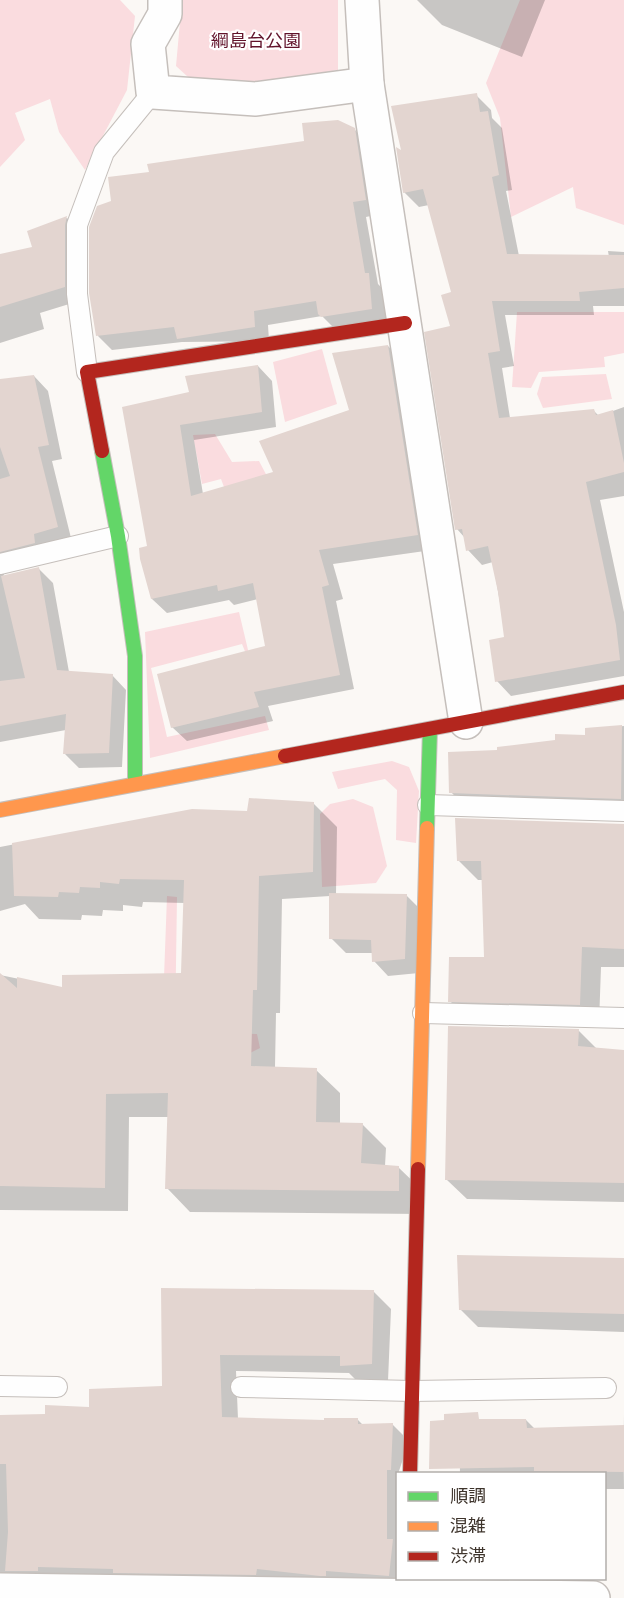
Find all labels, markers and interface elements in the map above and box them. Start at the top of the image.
park label: 綱島台公園 [211,29,301,53]
legend [396,1472,606,1580]
text: 順調 [450,1484,486,1508]
text: 混雑 [450,1514,486,1538]
text: 渋滞 [450,1544,486,1568]

